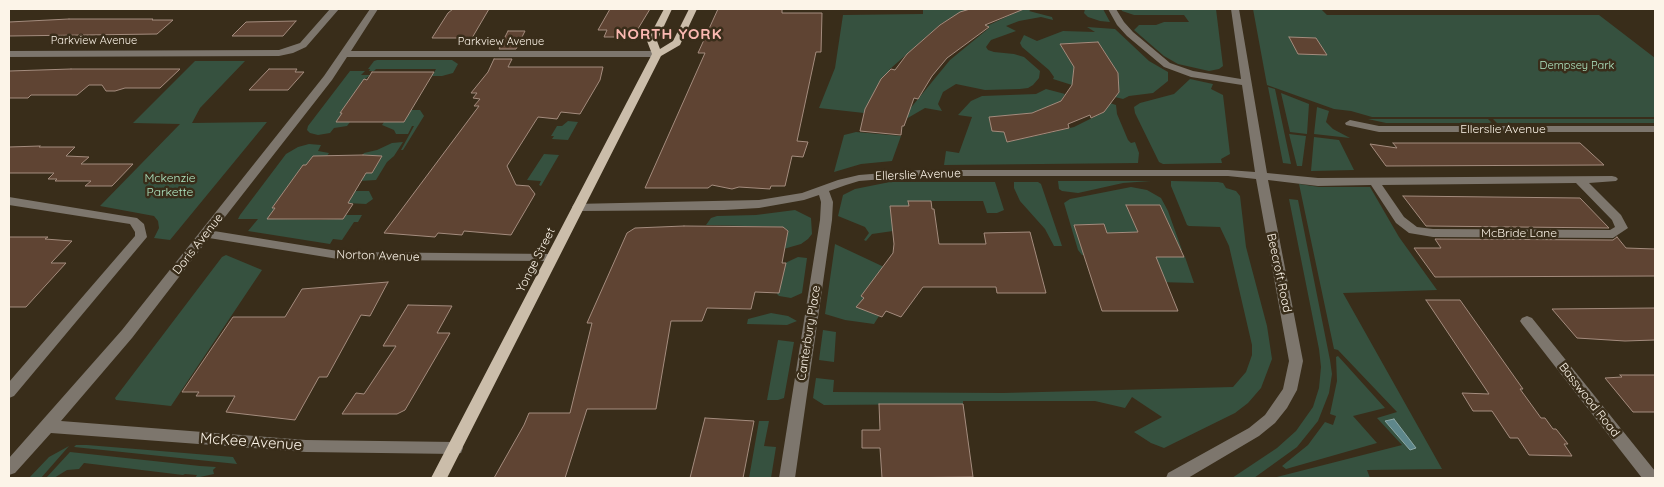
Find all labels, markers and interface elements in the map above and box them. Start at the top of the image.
district label: NORTH YORK [614,25,724,43]
street label: Parkview Avenue [51,34,137,48]
street label: Parkview Avenue [458,35,544,49]
park label: Dempsey Park [1540,59,1614,73]
street label: Ellerslie Avenue [1460,122,1546,136]
street label: Ellerslie Avenue [875,166,961,184]
park label: Mckenzie Parkette [144,171,196,199]
street label: Doris Avenue [170,211,226,277]
street label: Yonge Street [514,225,558,295]
street label: McBride Lane [1481,226,1557,240]
street label: Beecroft Road [1264,232,1294,314]
street label: Norton Avenue [336,247,420,265]
street label: Canterbury Place [794,284,824,382]
street label: Basswood Road [1556,360,1622,440]
street label: McKee Avenue [199,429,303,455]

